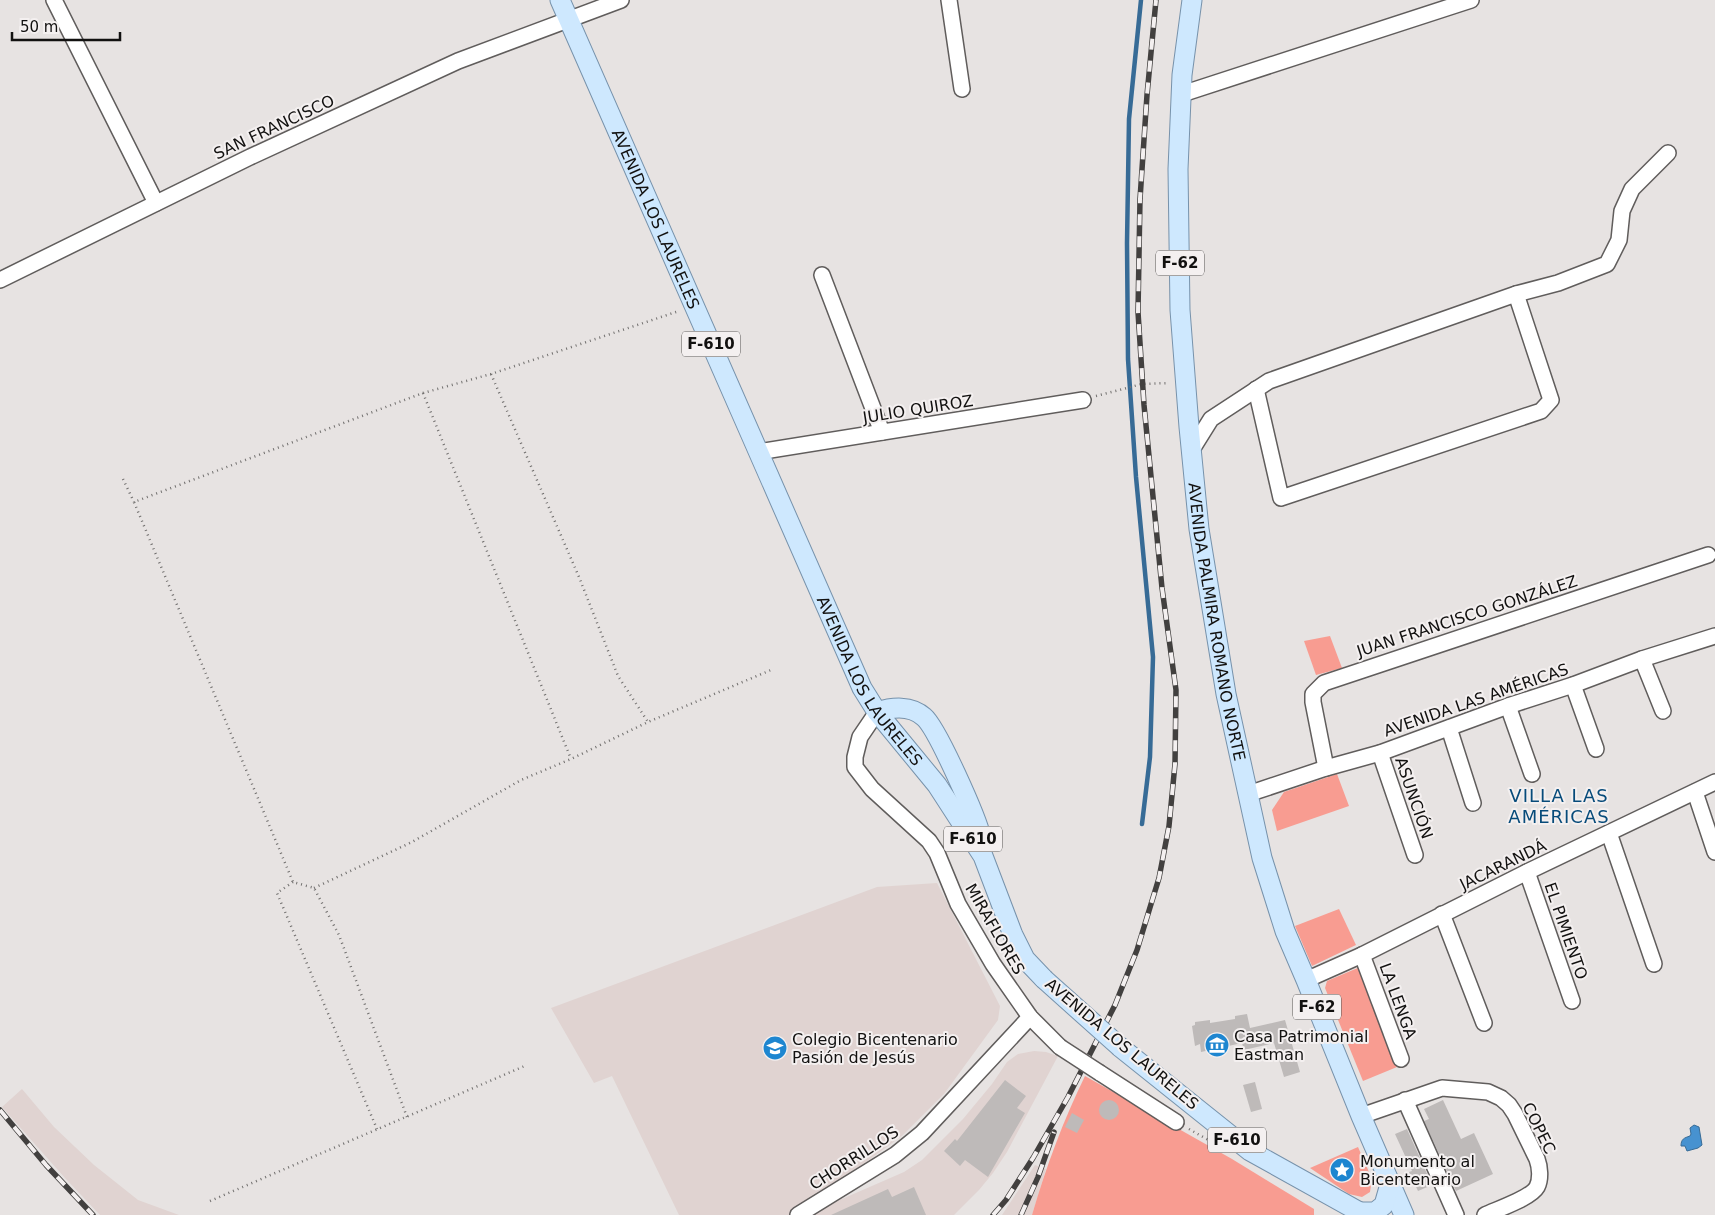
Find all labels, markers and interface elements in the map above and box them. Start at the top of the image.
scale bar [12,10,120,42]
text: 50 m [20,18,58,36]
street label: SAN FRANCISCO [211,91,337,163]
street label: AVENIDA LOS LAURELES [608,126,704,312]
road number: F-62 [1156,250,1204,276]
road number: F-610 [682,332,740,356]
street label: JULIO QUIROZ [860,391,975,427]
street label: AVENIDA PALMIRA ROMANO NORTE [1185,482,1250,763]
street label: JUAN FRANCISCO GONZÁLEZ [1353,571,1580,661]
street label: AVENIDA LOS LAURELES [813,593,927,769]
street label: AVENIDA LAS AMÉRICAS [1381,659,1571,741]
street label: ASUNCIÓN [1391,755,1437,841]
district label: VILLA LAS AMÉRICAS [1508,785,1610,827]
road number: F-610 [944,826,1002,852]
street label: JACARANDÁ [1456,836,1549,894]
street label: MIRAFLORES [961,880,1029,978]
street label: EL PIMIENTO [1541,880,1591,982]
street label: LA LENGA [1375,960,1421,1042]
street label: AVENIDA LOS LAURELES [1041,974,1203,1114]
road number: F-62 [1293,994,1341,1020]
place label: Casa Patrimonial Eastman [1234,1027,1368,1064]
place label: Colegio Bicentenario Pasión de Jesús [792,1030,958,1067]
museum icon: Casa Patrimonial Eastman [1204,1032,1230,1058]
school or university icon: Colegio Bicentenario Pasión de Jesús [762,1035,788,1061]
street label: COPEC [1518,1099,1560,1157]
street label: CHORRILLOS [806,1122,902,1194]
road number: F-610 [1208,1128,1266,1152]
place label: Monumento al Bicentenario [1360,1152,1475,1189]
place icon: Monumento al Bicentenario [1329,1157,1355,1183]

